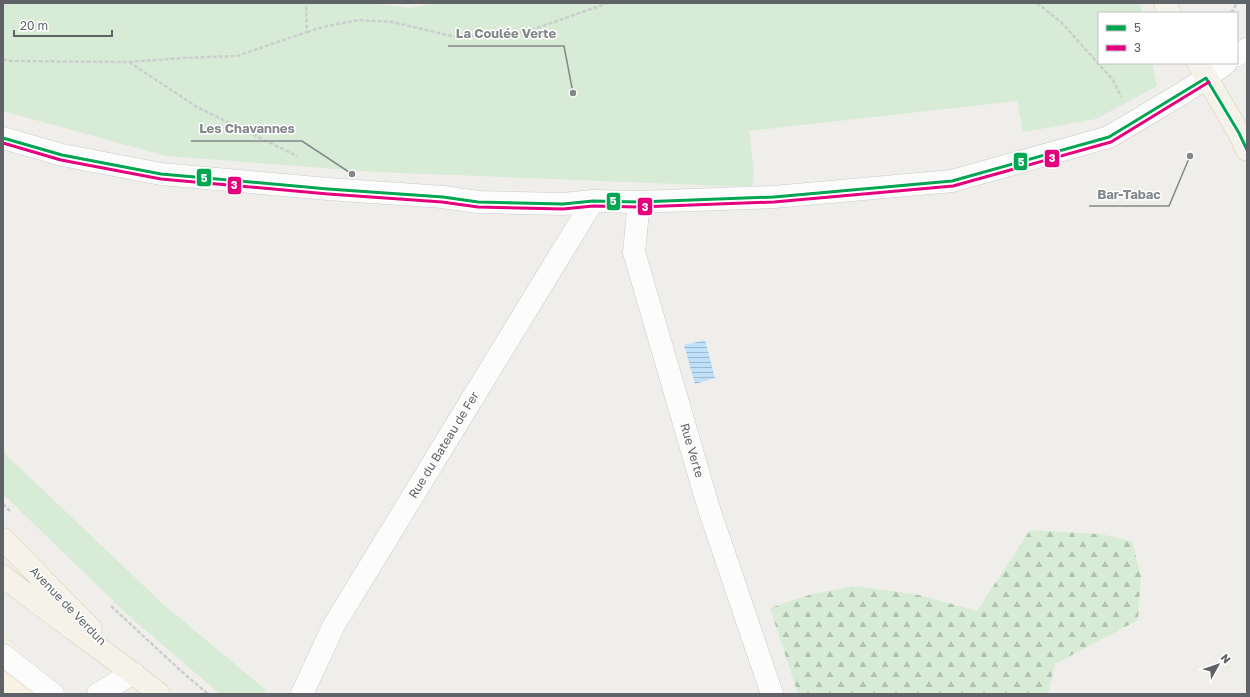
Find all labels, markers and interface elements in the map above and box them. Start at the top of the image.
scale bar [14,12,112,38]
legend [1098,12,1238,64]
text: 20 m [20,18,48,33]
text: 5 [1134,20,1141,35]
callout: La Coulée Verte [448,21,564,46]
text: La Coulée Verte [456,25,556,41]
text: 3 [1134,40,1141,55]
callout: Les Chavannes [191,116,302,141]
text: Les Chavannes [199,120,295,136]
line badge: 3 [1044,149,1060,168]
text: 3 [1049,151,1056,164]
line badge: 5 [1013,152,1028,171]
text: 5 [1018,155,1025,168]
line badge: 5 [196,168,212,187]
text: 5 [201,171,208,184]
line badge: 3 [227,176,242,195]
text: 3 [231,178,238,191]
callout: Bar-Tabac [1089,181,1169,206]
text: Bar-Tabac [1097,186,1161,202]
line badge: 5 [606,192,621,211]
text: 5 [610,194,617,207]
line badge: 3 [637,197,653,216]
text: 3 [642,200,649,213]
street label: Rue du Bateau de Fer [405,388,482,501]
street label: Rue Verte [677,421,707,479]
street label: Avenue de Verdun [27,563,110,648]
north arrow [1198,645,1238,685]
text: N [1218,651,1234,666]

